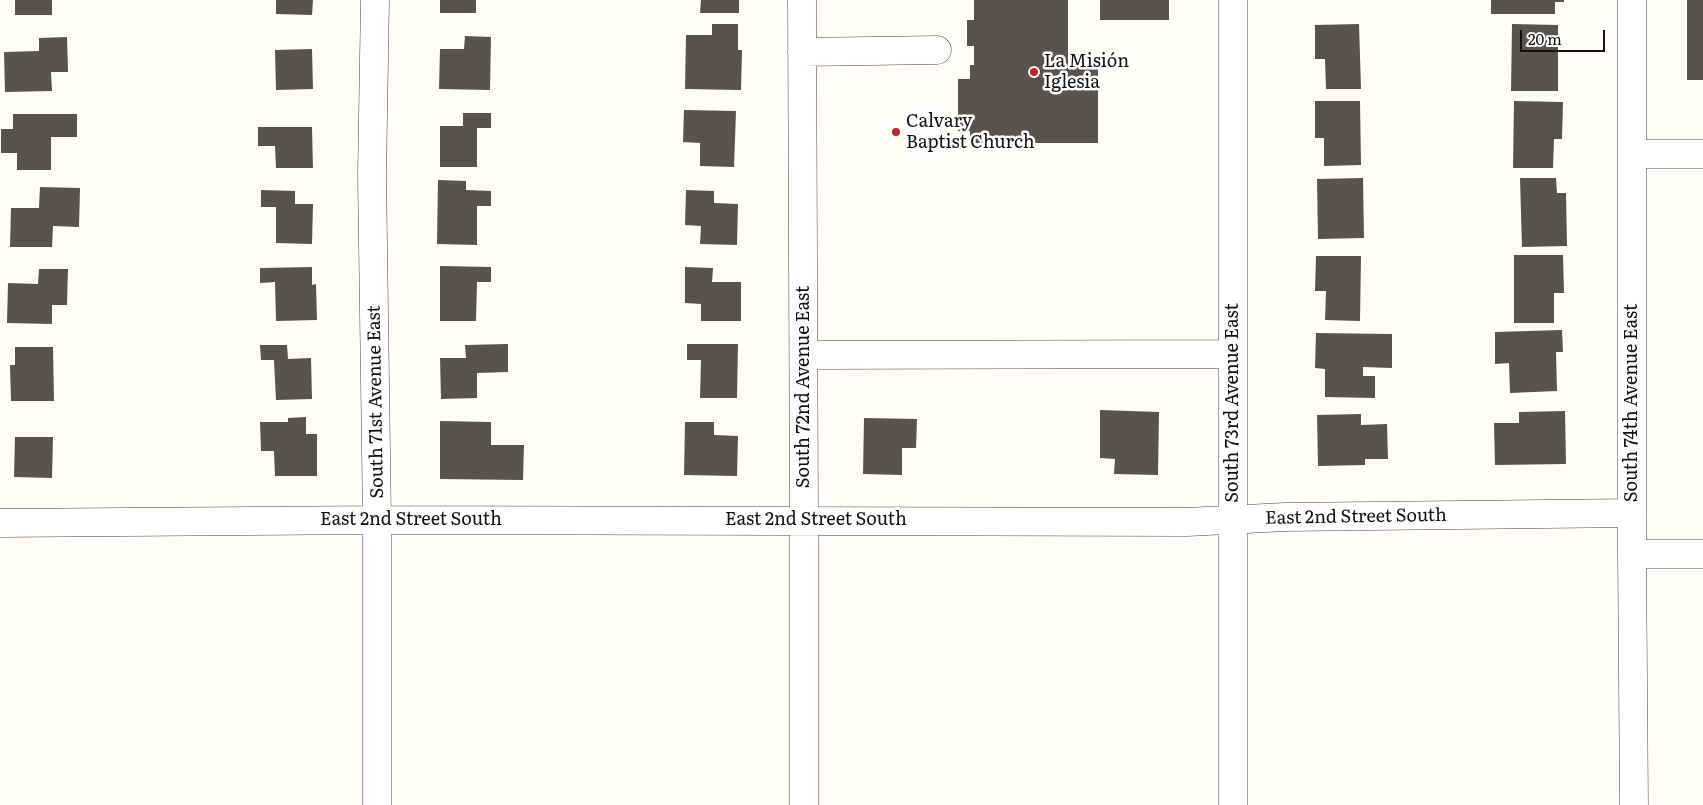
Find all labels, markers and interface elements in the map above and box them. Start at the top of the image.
scale bar [1523,20,1608,52]
text: 20 m [1528,27,1562,50]
place label: La Misión Iglesia [1044,51,1129,94]
marker: La Misión Iglesia [1028,66,1040,78]
place label: Calvary Baptist Church [906,111,1035,154]
marker: Calvary Baptist Church [890,126,902,138]
street label: South 72nd Avenue East [793,286,815,488]
street label: South 73rd Avenue East [1222,303,1244,503]
street label: South 74th Avenue East [1621,304,1643,502]
street label: South 71st Avenue East [364,305,388,499]
street label: East 2nd Street South [1265,505,1447,529]
street label: East 2nd Street South [320,509,502,531]
street label: East 2nd Street South [725,509,907,531]

